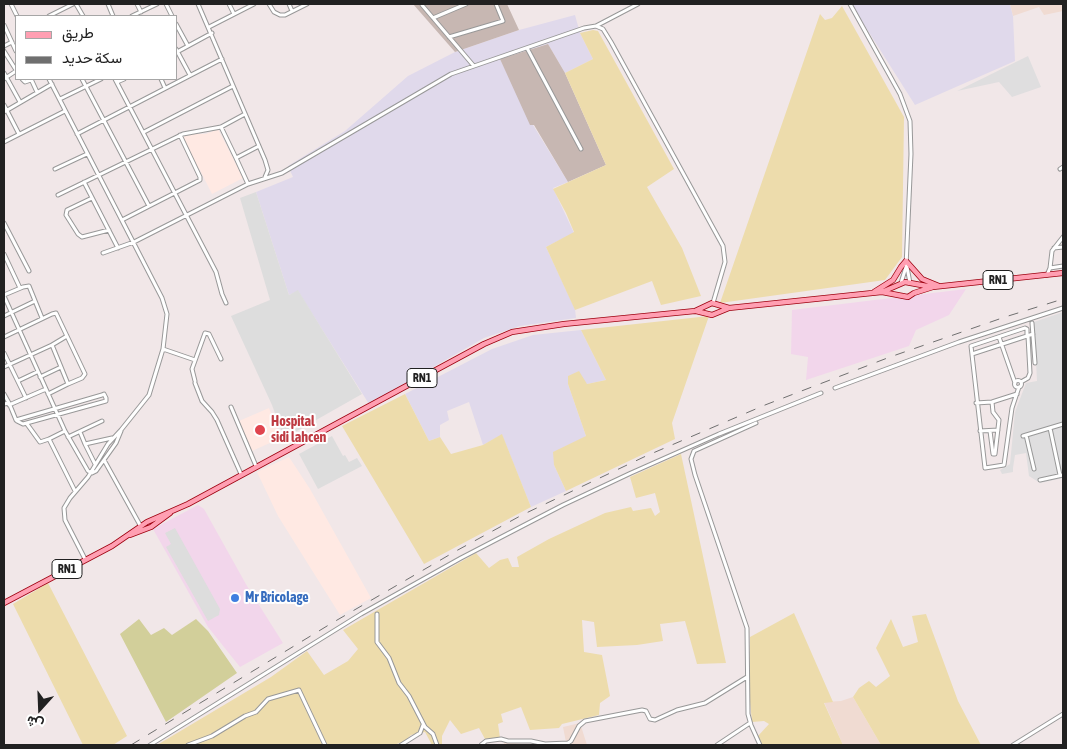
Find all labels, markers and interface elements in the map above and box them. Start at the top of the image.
legend [15,15,178,80]
text: طريق [62,24,94,41]
text: سكة حديد [62,49,122,66]
road number: RN1 [983,270,1013,290]
road number: RN1 [407,368,437,388]
place label: Hospital sidi lahcen [271,414,326,447]
marker: Hospital sidi lahcen [253,423,267,437]
road number: RN1 [52,560,82,578]
place label: Mr Bricolage [245,590,308,606]
marker: Mr Bricolage [229,592,241,604]
north arrow [15,684,65,734]
text: ش [24,713,46,733]

